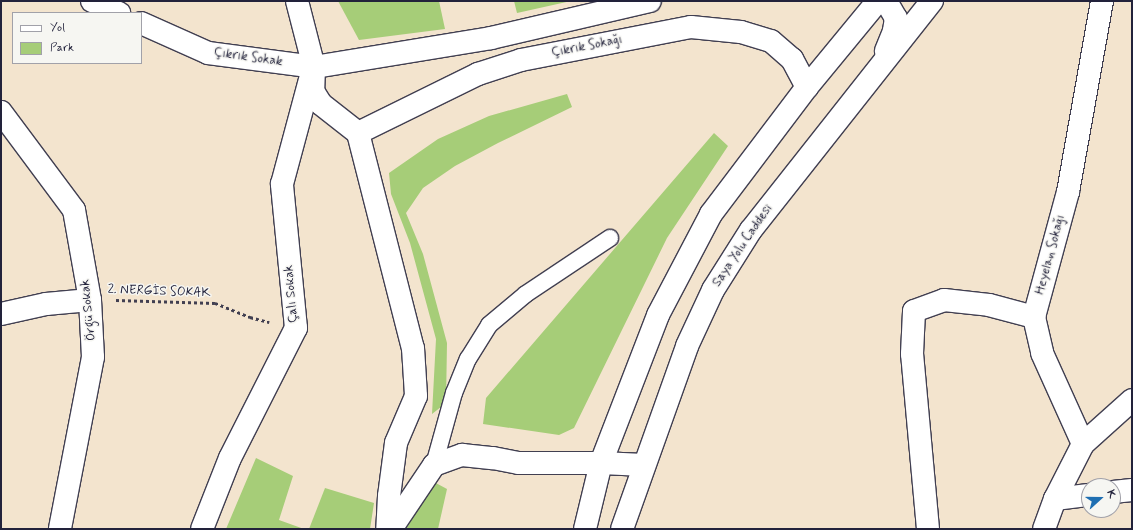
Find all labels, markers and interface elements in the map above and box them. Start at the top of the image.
legend [12,12,142,64]
text: Yol [50,20,65,36]
street label: Çıkrık Sokağı [550,32,624,62]
text: Park [50,40,74,56]
street label: Çıkrık Sokak [212,45,284,71]
street label: Saya Yolu Caddesi [709,201,777,291]
street label: Heyelan Sokağı [1033,213,1069,297]
street label: Çalı Sokak [282,264,302,324]
street label: Örgü Sokak [78,278,100,342]
street label: 2. NERGİS SOKAK [107,282,211,302]
north arrow [1081,478,1121,518]
text: K [1103,488,1119,500]

